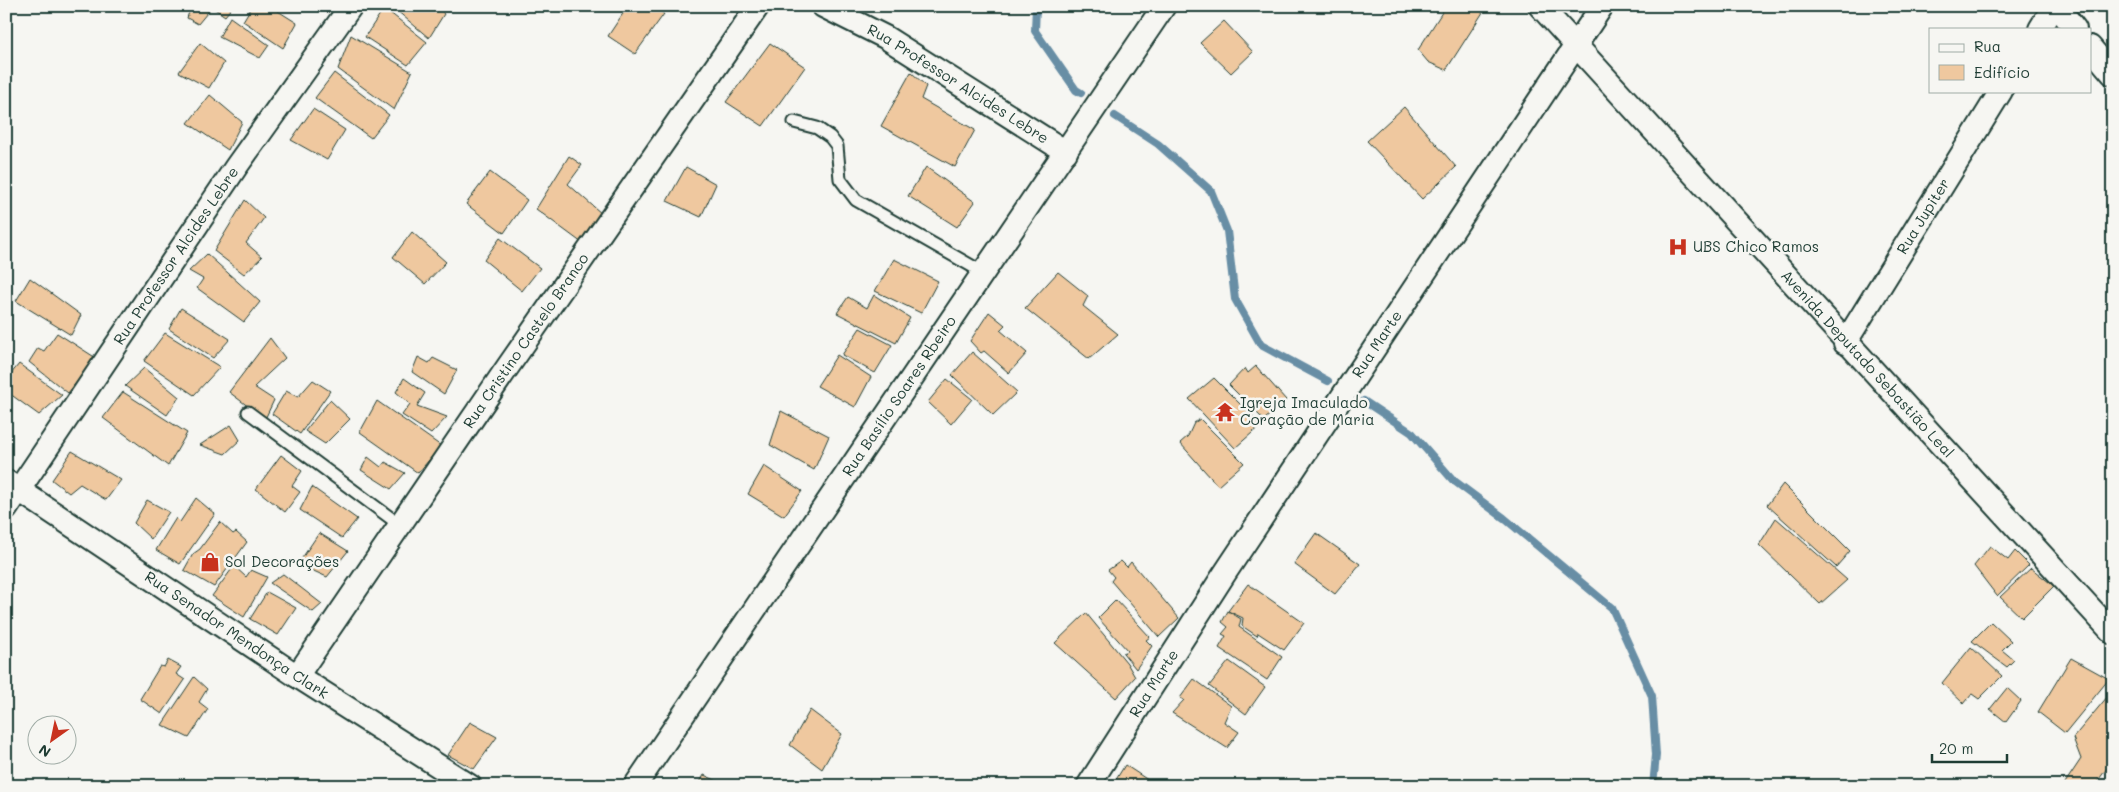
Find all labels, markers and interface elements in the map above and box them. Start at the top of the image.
street label: Rua Professor Alcides Lebre [864,19,1053,148]
legend [1929,28,2092,92]
text: Rua [1974,36,2001,56]
text: Edifício [1974,62,2030,82]
street label: Rua Professor Alcides Lebre [108,162,242,348]
street label: Rua Jupiter [1891,174,1954,258]
hospital icon: UBS Chico Ramos [1667,236,1689,258]
place label: UBS Chico Ramos [1693,236,1819,256]
street label: Rua Cristino Castelo Branco [458,249,593,432]
street label: Avenida Deputado Sebastião Leal [1777,265,1959,461]
street label: Rua Marte [1347,306,1406,381]
street label: Rua Basílio Soares Rbeiro [837,311,960,480]
place label: Igreja Imaculado Coração de Maria [1240,392,1375,429]
temple icon: Igreja Imaculado Coração de Maria [1214,401,1236,423]
shop icon: Sol Decorações [199,551,221,573]
place label: Sol Decorações [225,551,339,571]
street label: Rua Senador Mendonça Clark [141,566,333,703]
street label: Rua Marte [1124,645,1182,721]
north arrow [28,714,78,764]
scale bar [1932,732,2006,764]
text: 20 m [1939,738,1973,758]
text: N [35,740,54,762]

